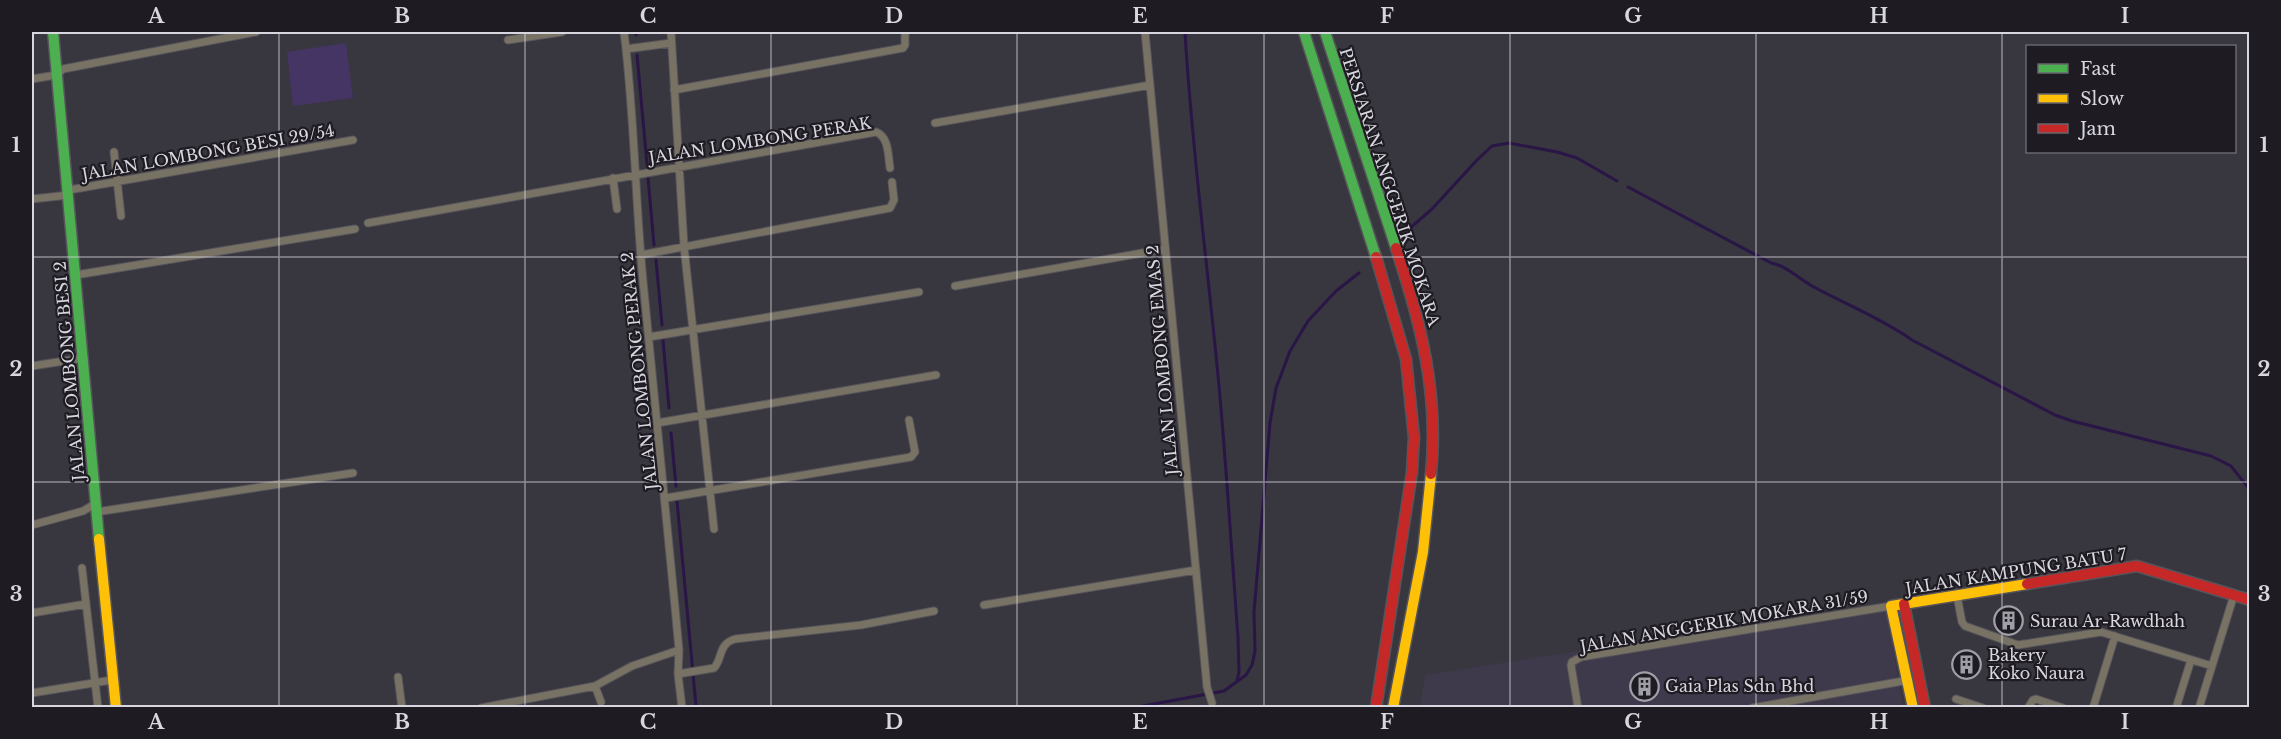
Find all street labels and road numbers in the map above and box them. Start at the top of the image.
street label: PERSIARAN ANGGERIK MOKARA [1335,45,1445,329]
street label: JALAN LOMBONG PERAK [645,112,873,168]
street label: JALAN LOMBONG BESI 29/54 [78,120,336,184]
street label: JALAN LOMBONG EMAS 2 [1142,244,1182,478]
street label: JALAN LOMBONG PERAK 2 [617,251,662,493]
street label: JALAN LOMBONG BESI 2 [49,260,89,484]
street label: JALAN KAMPUNG BATU 7 [1902,543,2129,599]
street label: JALAN ANGGERIK MOKARA 31/59 [1576,586,1870,657]

